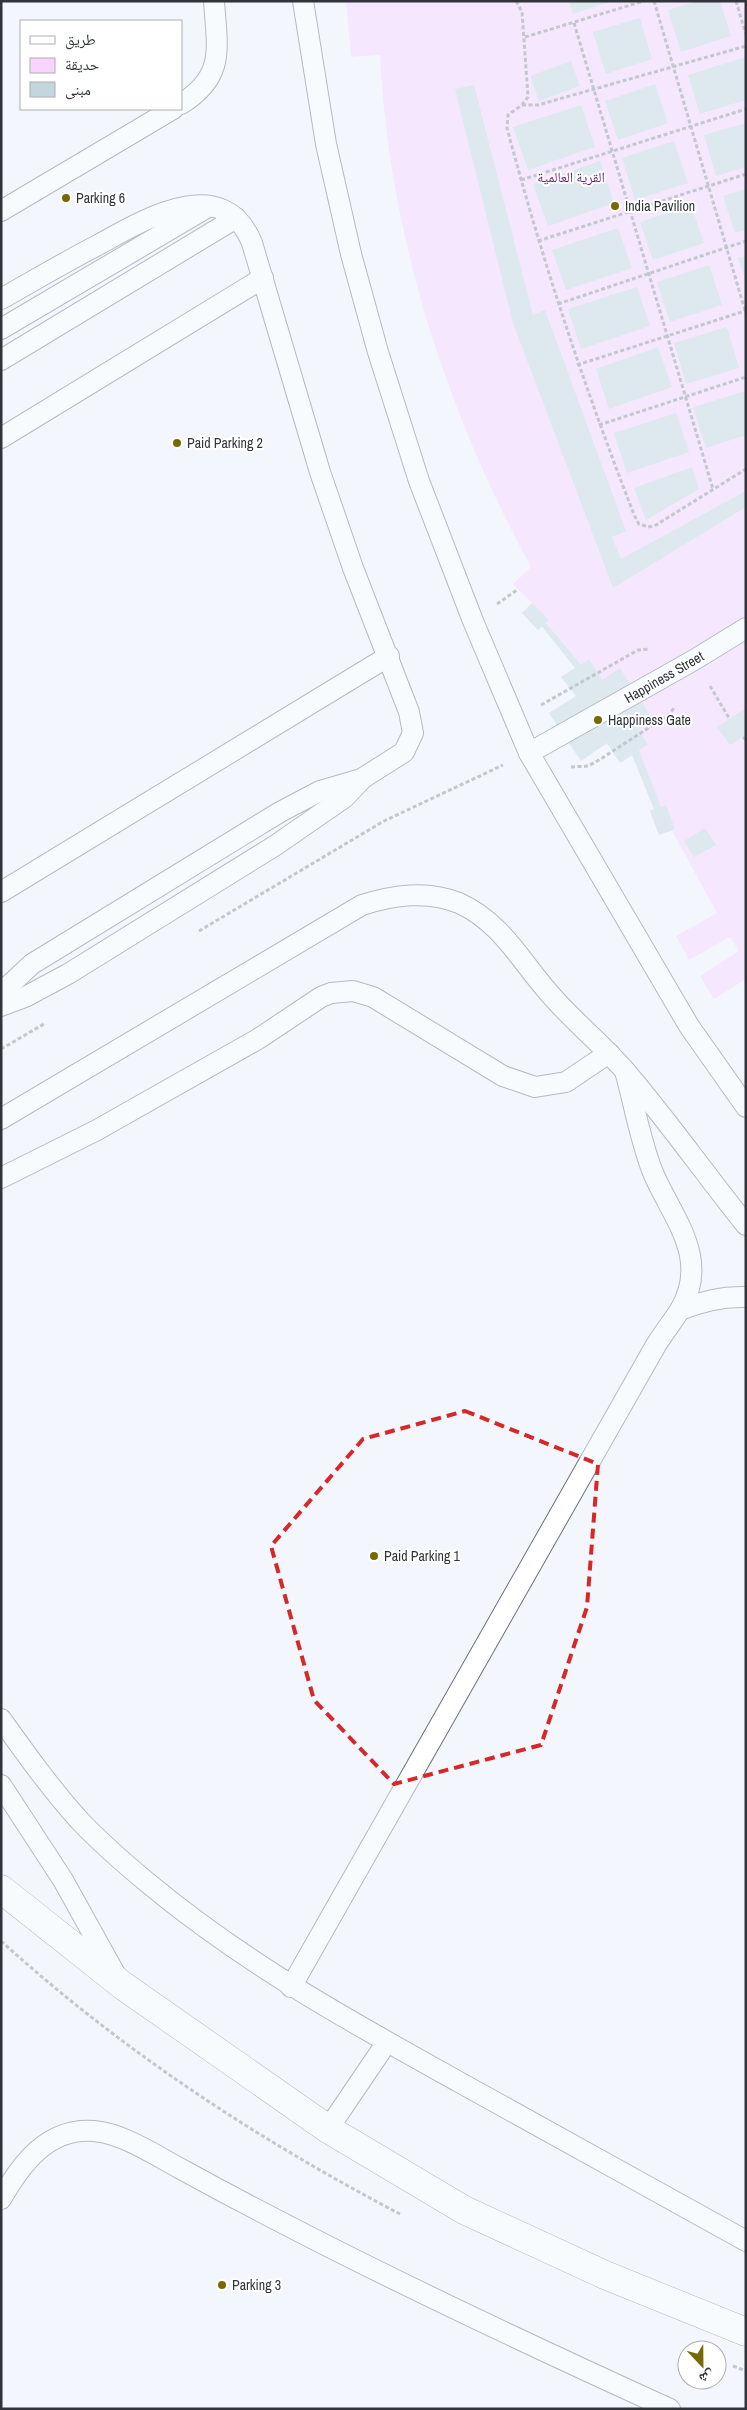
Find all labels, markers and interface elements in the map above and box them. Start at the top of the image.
legend [20,20,182,110]
text: طريق [65,29,96,50]
text: حديقة [65,54,100,75]
text: مبنى [65,79,91,100]
park label: القرية العالمية [537,168,605,186]
place label: Parking 6 [76,189,125,207]
marker: Parking 6 [60,192,72,204]
place label: India Pavilion [625,197,695,215]
marker: India Pavilion [609,200,621,212]
place label: Paid Parking 2 [187,434,263,452]
marker: Paid Parking 2 [171,437,183,449]
street label: Happiness Street [621,647,707,707]
place label: Happiness Gate [608,711,691,729]
marker: Happiness Gate [592,714,604,726]
place label: Paid Parking 1 [384,1547,461,1565]
marker: Paid Parking 1 [368,1550,380,1562]
place label: Parking 3 [232,2276,281,2294]
marker: Parking 3 [216,2279,228,2291]
north arrow [677,2340,727,2390]
text: ش [696,2366,717,2388]

